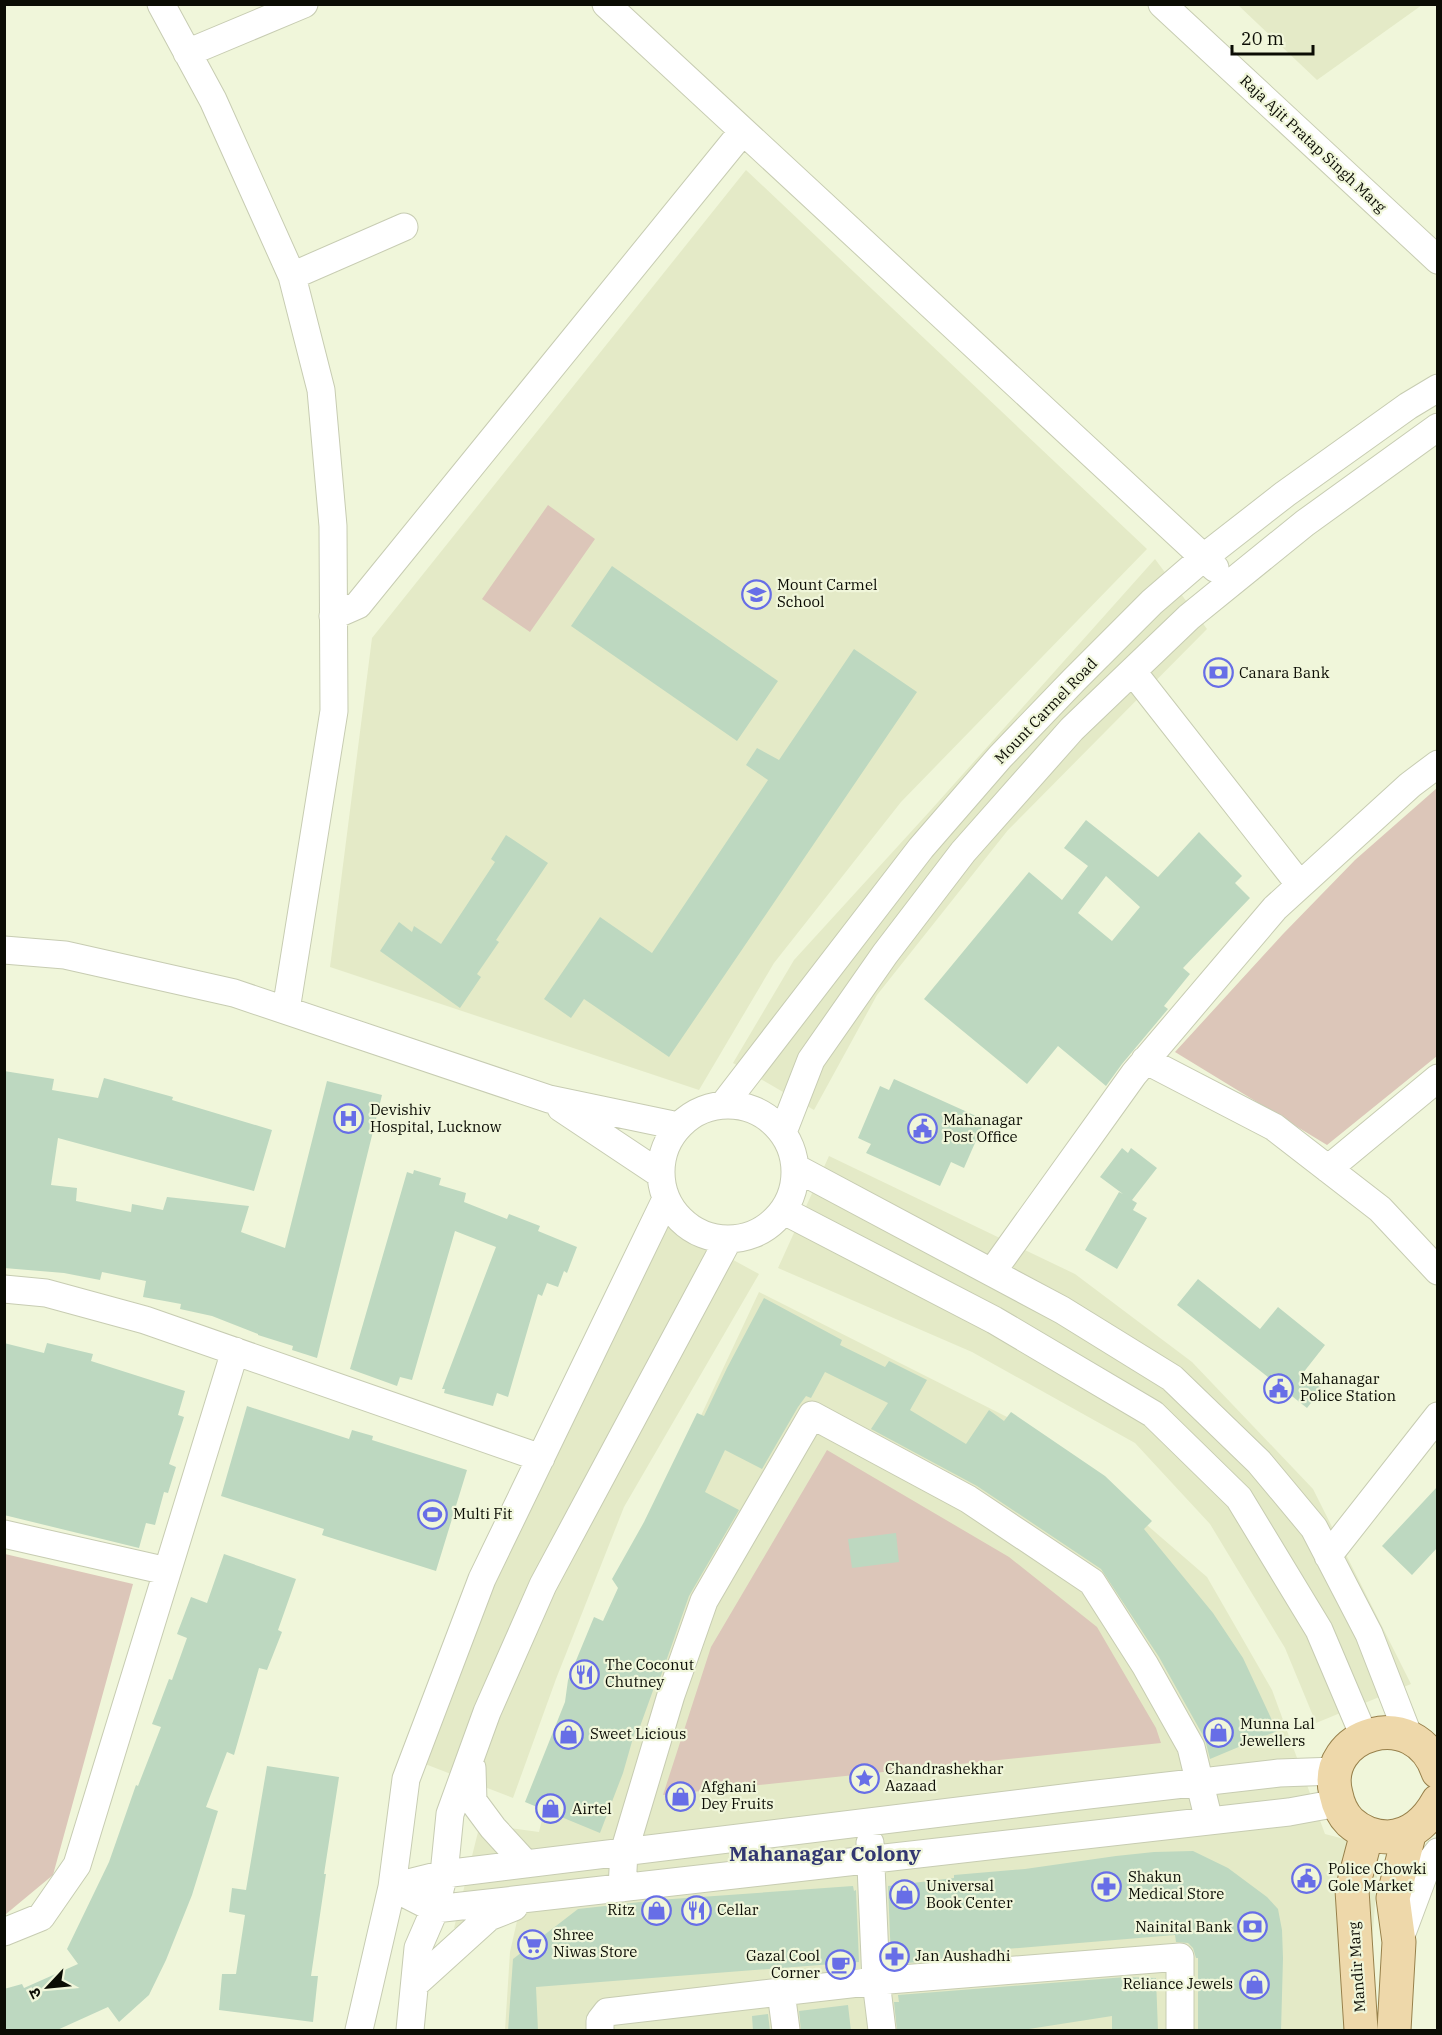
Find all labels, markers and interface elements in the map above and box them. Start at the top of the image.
scale bar [1232,18,1313,56]
text: 20 m [1241,27,1284,50]
street label: Raja Ajit Pratap Singh Marg [1236,71,1390,216]
place label: Mount Carmel School [777,575,877,611]
school or university icon: Mount Carmel School [740,578,772,610]
street label: Mount Carmel Road [990,654,1101,767]
bank icon: Canara Bank [1202,657,1234,689]
place label: Canara Bank [1239,663,1330,682]
place label: Devishiv Hospital, Lucknow [370,1100,502,1136]
hospital icon: Devishiv Hospital, Lucknow [333,1103,365,1135]
place label: Mahanagar Post Office [943,1110,1023,1146]
public building icon: Mahanagar Post Office [906,1113,938,1145]
place label: Mahanagar Police Station [1300,1369,1397,1405]
public building icon: Mahanagar Police Station [1263,1372,1295,1404]
sports icon: Multi Fit [416,1498,448,1530]
place label: Multi Fit [453,1504,512,1523]
place label: The Coconut Chutney [605,1655,694,1691]
restaurant icon: The Coconut Chutney [568,1658,600,1690]
place label: Munna Lal Jewellers [1240,1714,1315,1750]
shop icon: Munna Lal Jewellers [1203,1717,1235,1749]
shop icon: Sweet Licious [553,1718,585,1750]
place label: Sweet Licious [590,1724,686,1743]
place label: Chandrashekhar Aazaad [885,1759,1004,1795]
place icon: Chandrashekhar Aazaad [848,1762,880,1794]
place label: Afghani Dey Fruits [701,1777,774,1813]
shop icon: Afghani Dey Fruits [664,1780,696,1812]
shop icon: Airtel [535,1793,567,1825]
place label: Airtel [572,1799,612,1818]
district label: Mahanagar Colony [729,1839,921,1867]
place label: Police Chowki Gole Market [1328,1859,1427,1895]
public building icon: Police Chowki Gole Market [1291,1862,1323,1894]
place label: Shakun Medical Store [1128,1867,1224,1903]
pharmacy icon: Shakun Medical Store [1091,1870,1123,1902]
place label: Universal Book Center [926,1876,1013,1912]
shop icon: Universal Book Center [889,1879,921,1911]
shop icon: Ritz [640,1894,672,1926]
restaurant icon: Cellar [680,1894,712,1926]
place label: Ritz [607,1900,635,1919]
place label: Cellar [717,1900,759,1919]
bank icon: Nainital Bank [1237,1911,1269,1943]
place label: Nainital Bank [1135,1917,1232,1936]
street label: Mandir Marg [1344,1921,1369,2013]
place label: Shree Niwas Store [553,1925,637,1961]
supermarket icon: Shree Niwas Store [516,1928,548,1960]
pharmacy icon: Jan Aushadhi [878,1940,910,1972]
place label: Gazal Cool Corner [746,1946,820,1982]
place label: Jan Aushadhi [915,1946,1011,1965]
cafe icon: Gazal Cool Corner [825,1949,857,1981]
north arrow [18,1957,78,2017]
shop icon: Reliance Jewels [1238,1968,1270,2000]
place label: Reliance Jewels [1123,1974,1233,1993]
text: उ [23,1984,46,2002]

